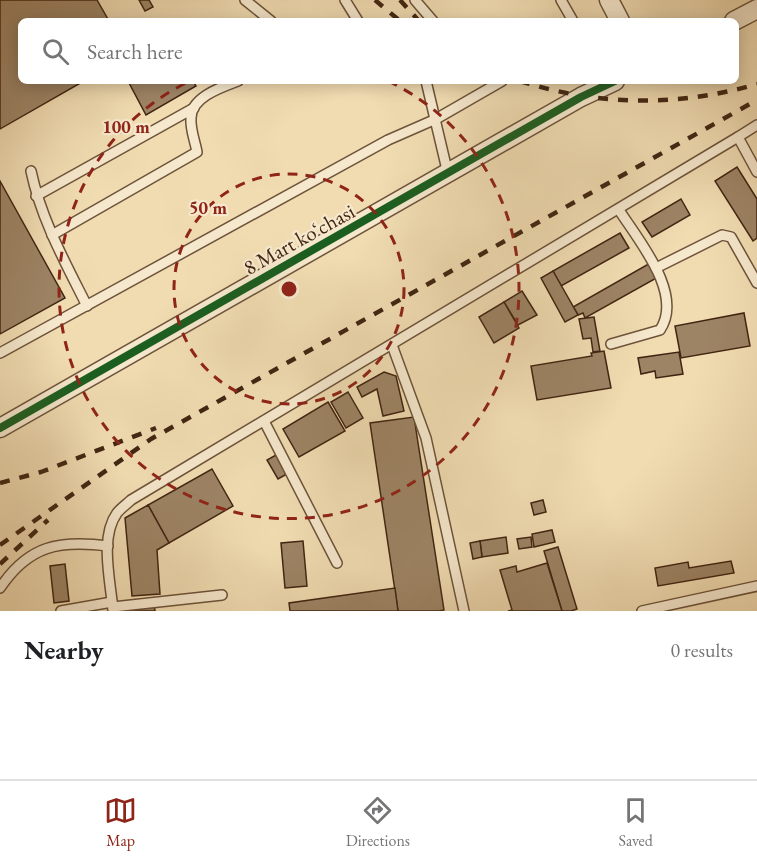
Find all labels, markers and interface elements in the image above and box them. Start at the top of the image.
search box [18,18,739,84]
icon: search [39,35,72,68]
text: Search here [87,37,182,66]
text: 100 m [102,115,150,138]
text: 50 m [189,196,227,219]
street label: 8 Mart koʻchasi [239,197,359,281]
centre of rings [279,279,299,299]
text: Nearby [24,633,104,667]
text: 0 results [670,637,733,663]
tab: Map [104,794,137,851]
tab: Directions [346,794,410,851]
tab: Saved [618,794,653,851]

